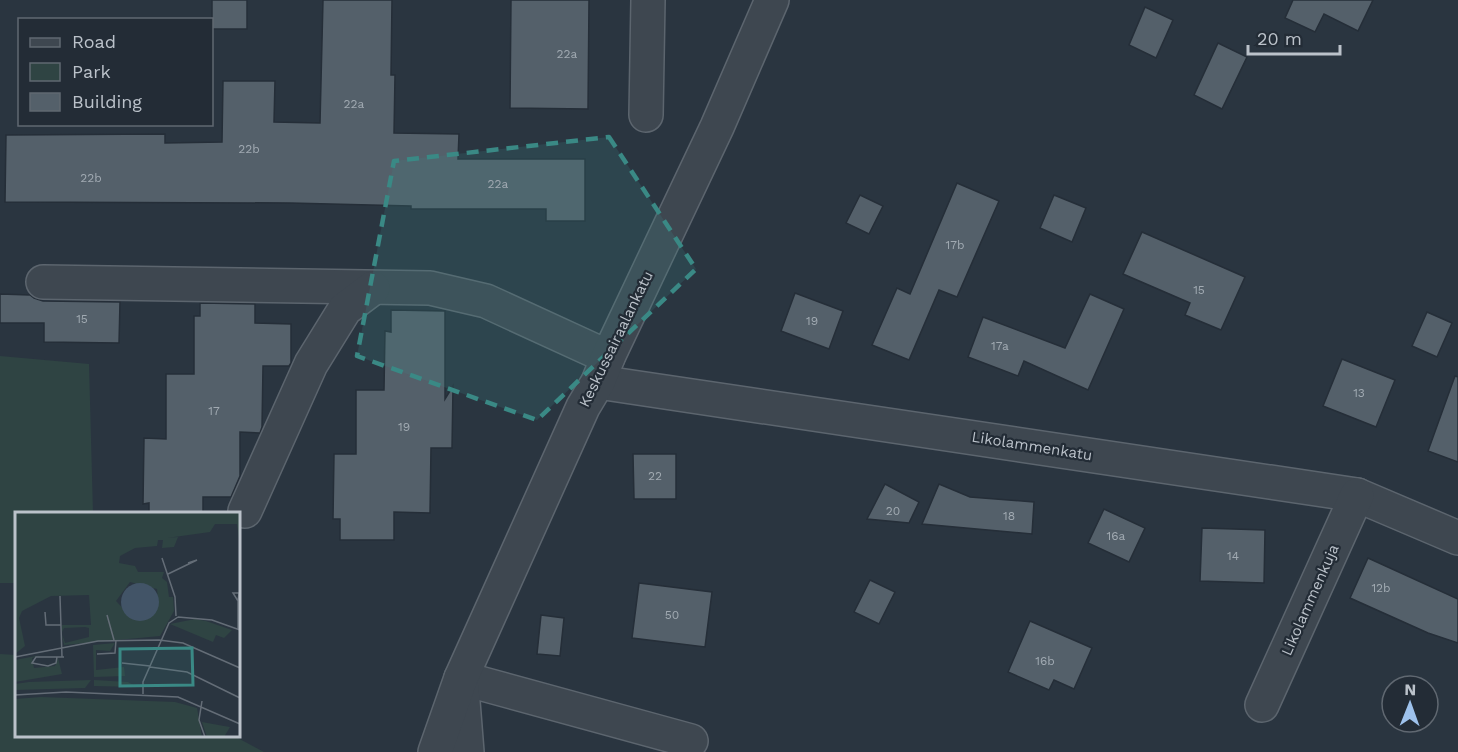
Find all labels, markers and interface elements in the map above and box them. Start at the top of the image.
legend [18,18,213,126]
scale bar [1248,18,1340,56]
text: 20 m [1257,28,1302,49]
text: Road [72,31,116,52]
house number: 22a [557,47,578,61]
text: Park [72,61,111,82]
text: Building [72,91,142,112]
house number: 22a [344,97,365,111]
house number: 22b [238,142,260,156]
house number: 22b [80,171,102,185]
house number: 22a [488,177,509,191]
house number: 17b [946,238,964,252]
street label: Keskussairaalankatu [575,268,657,410]
house number: 15 [1193,283,1205,297]
house number: 15 [76,312,88,326]
house number: 19 [806,314,818,328]
house number: 17a [991,339,1009,353]
house number: 13 [1353,386,1365,400]
house number: 17 [208,404,220,418]
house number: 19 [398,420,410,434]
street label: Likolammenkatu [970,428,1094,464]
house number: 22 [648,469,662,483]
house number: 20 [886,504,900,518]
house number: 18 [1003,509,1015,523]
inset map [15,512,240,737]
house number: 16a [1107,529,1126,543]
street label: Likolammenkuja [1277,541,1343,658]
house number: 14 [1227,549,1239,563]
house number: 12b [1371,581,1391,595]
house number: 50 [665,608,679,622]
house number: 16b [1035,654,1055,668]
north arrow [1380,674,1440,734]
text: N [1404,680,1416,699]

